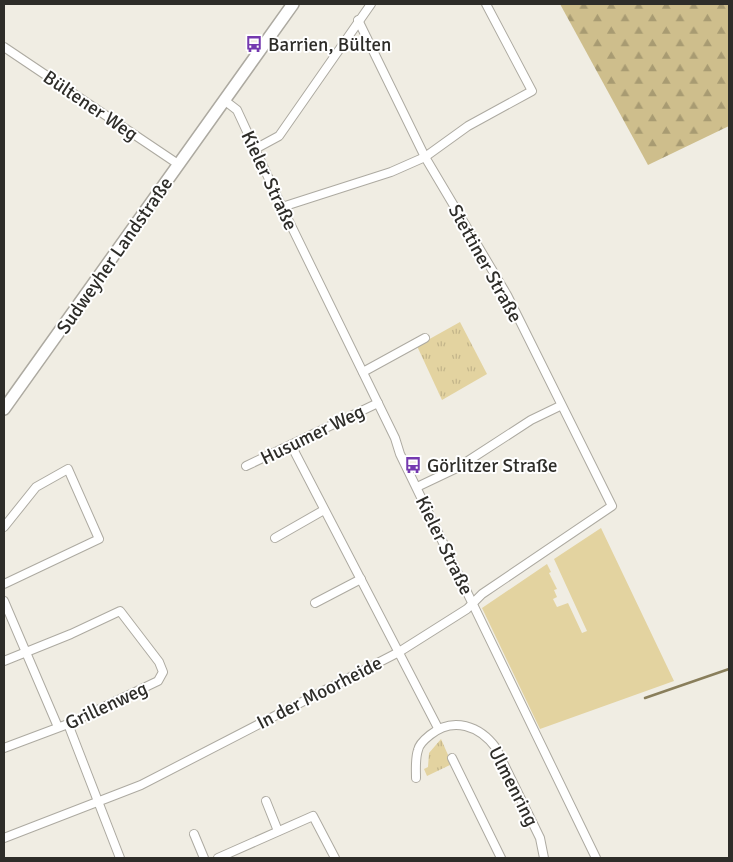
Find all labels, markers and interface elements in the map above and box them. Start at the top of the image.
place label: Barrien, Bülten [268,33,391,57]
bus stop icon: Barrien, Bülten [244,34,264,54]
street label: Bültener Weg [38,65,142,146]
street label: Kieler Straße [236,127,303,234]
street label: Sudweyher Landstraße [52,172,178,339]
street label: Stettiner Straße [443,200,527,327]
street label: Husumer Weg [257,399,368,470]
place label: Görlitzer Straße [427,454,558,478]
bus stop icon: Görlitzer Straße [403,455,423,475]
street label: Kieler Straße [410,492,478,599]
street label: In der Moorheide [253,651,386,735]
street label: Grillenweg [61,676,151,735]
street label: Ulmenring [483,743,543,830]

